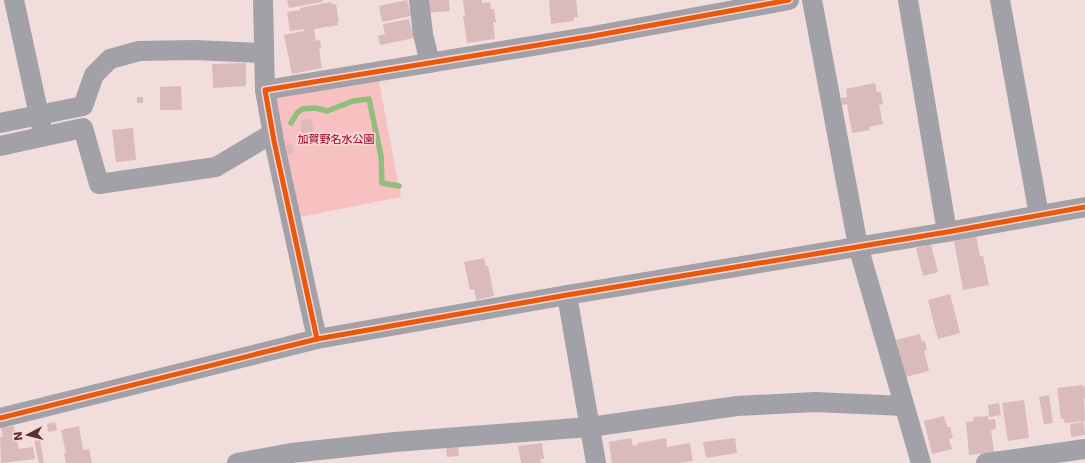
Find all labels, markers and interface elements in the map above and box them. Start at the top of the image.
park label: 加賀野名水公園 [298,133,375,146]
north arrow [8,415,48,455]
text: N [12,431,26,442]

